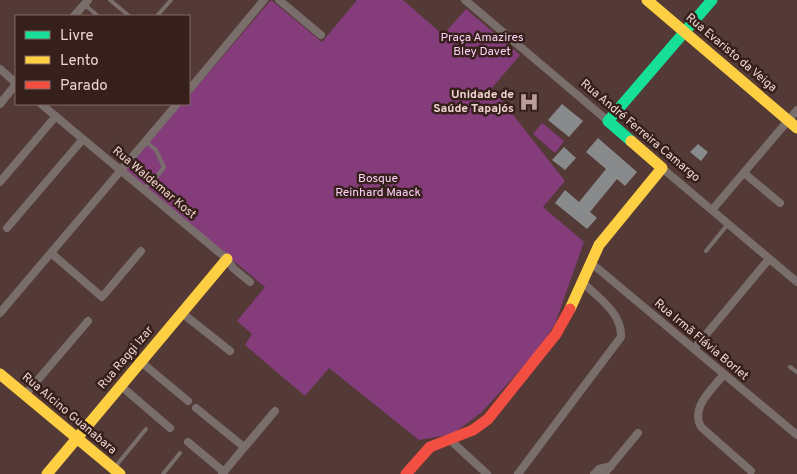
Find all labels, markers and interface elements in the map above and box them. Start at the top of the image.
street label: Rua Evaristo da Veiga [682,10,780,96]
legend [15,15,190,105]
text: Livre [60,27,94,46]
park label: Praça Amazires Bley Davet [440,30,524,60]
text: Lento [60,52,99,71]
street label: Rua André Ferreira Camargo [577,76,704,186]
text: Parado [60,77,108,96]
place label: Unidade de Saúde Tapajós [433,87,514,117]
hospital icon: Unidade de Saúde Tapajós [518,91,540,113]
street label: Rua Waldemar Kost [109,143,199,223]
park label: Bosque Reinhard Maack [335,171,421,201]
street label: Rua Irmã Flávia Borlet [650,296,752,384]
street label: Rua Raggi Izar [95,323,157,393]
street label: Rua Alcino Guanabara [18,370,120,458]

